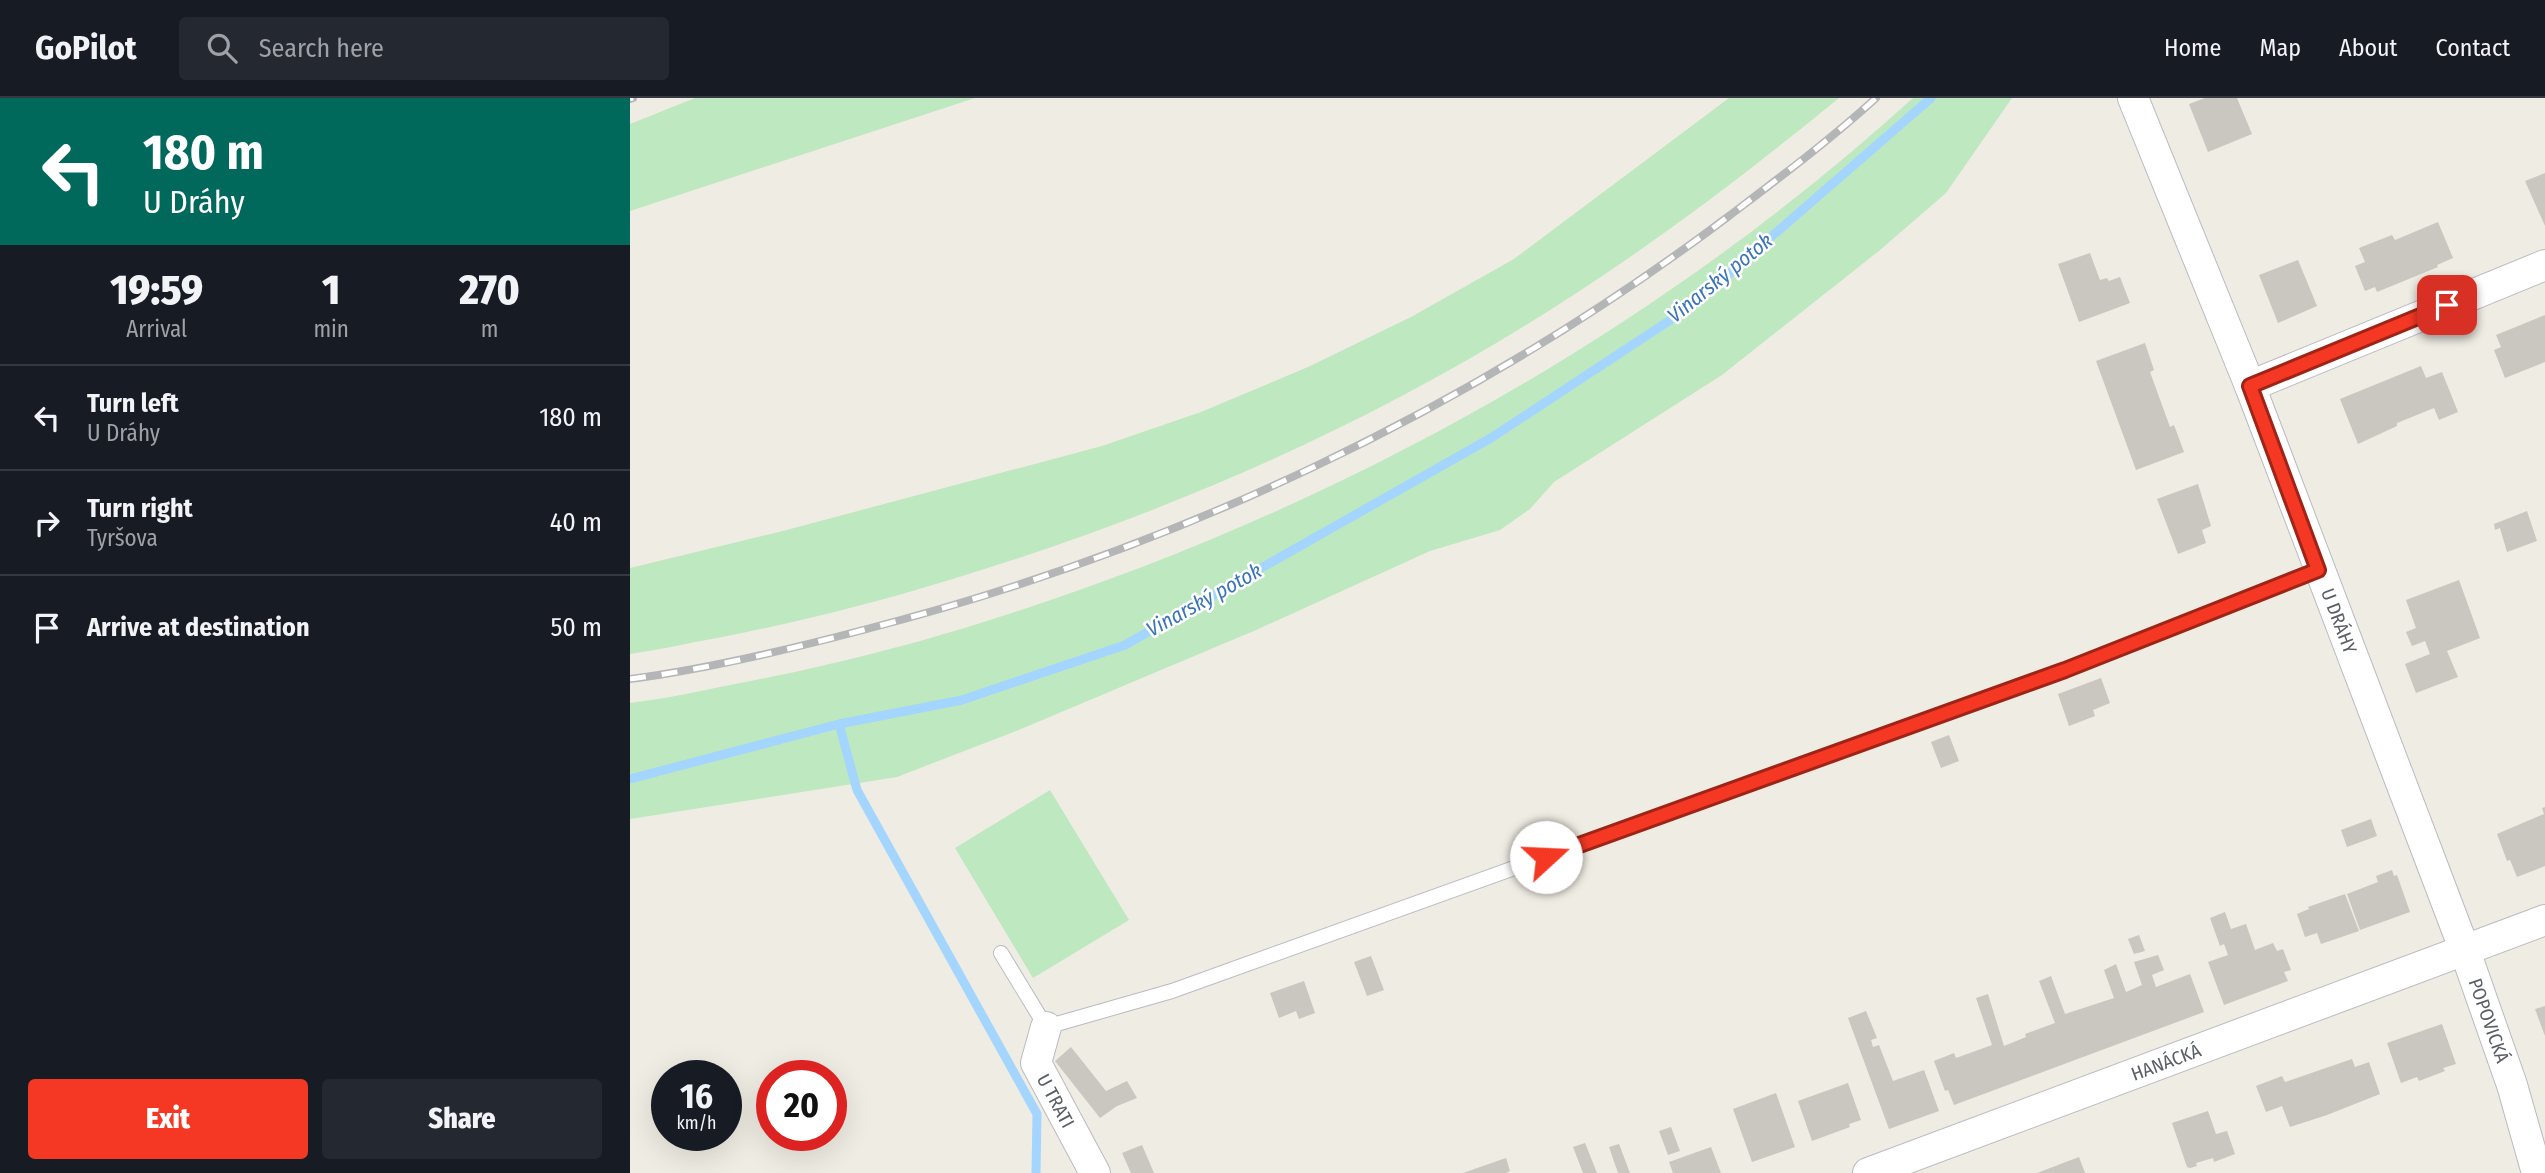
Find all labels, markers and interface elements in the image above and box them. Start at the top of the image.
search box [179,17,669,80]
text: GoPilot [35,28,137,68]
icon: search [203,29,241,67]
text: Search here [259,33,384,64]
text: Home [2164,34,2221,62]
text: Map [2259,34,2301,62]
text: About [2339,34,2397,62]
text: Contact [2435,34,2510,62]
text: 180 m [143,123,264,182]
icon: left [28,126,119,217]
text: U Dráhy [143,183,245,221]
water label: Vinarský potok [1662,228,1778,328]
text: 19:59 [110,265,203,315]
text: 1 [322,265,340,315]
text: 270 [459,265,520,315]
pin [2417,275,2477,335]
icon: arrive [2428,286,2466,324]
text: Arrival [126,315,187,343]
text: min [313,315,349,343]
text: m [481,315,498,343]
text: Turn left [87,388,179,419]
icon: left [28,399,66,437]
text: 180 m [539,402,602,433]
text: U Dráhy [87,419,160,447]
text: Turn right [87,493,193,524]
icon: right [28,504,66,542]
text: 40 m [550,507,602,538]
text: Tyršova [87,524,158,552]
water label: Vinarský potok [1142,558,1266,642]
street label: U DRÁHY [2316,585,2362,657]
icon: arrive [28,609,66,647]
text: Arrive at destination [87,612,310,643]
text: 50 m [550,612,602,643]
position arrow [1509,820,1583,894]
street label: POPOVICKÁ [2464,975,2515,1066]
street label: HANÁCKÁ [2128,1038,2204,1085]
speed limit sign: 20 [756,1060,847,1151]
street label: U TRATI [1032,1070,1080,1131]
text: 16 [680,1075,713,1117]
button: Exit [28,1079,308,1159]
button: Share [322,1079,602,1159]
text: km/h [676,1112,717,1134]

